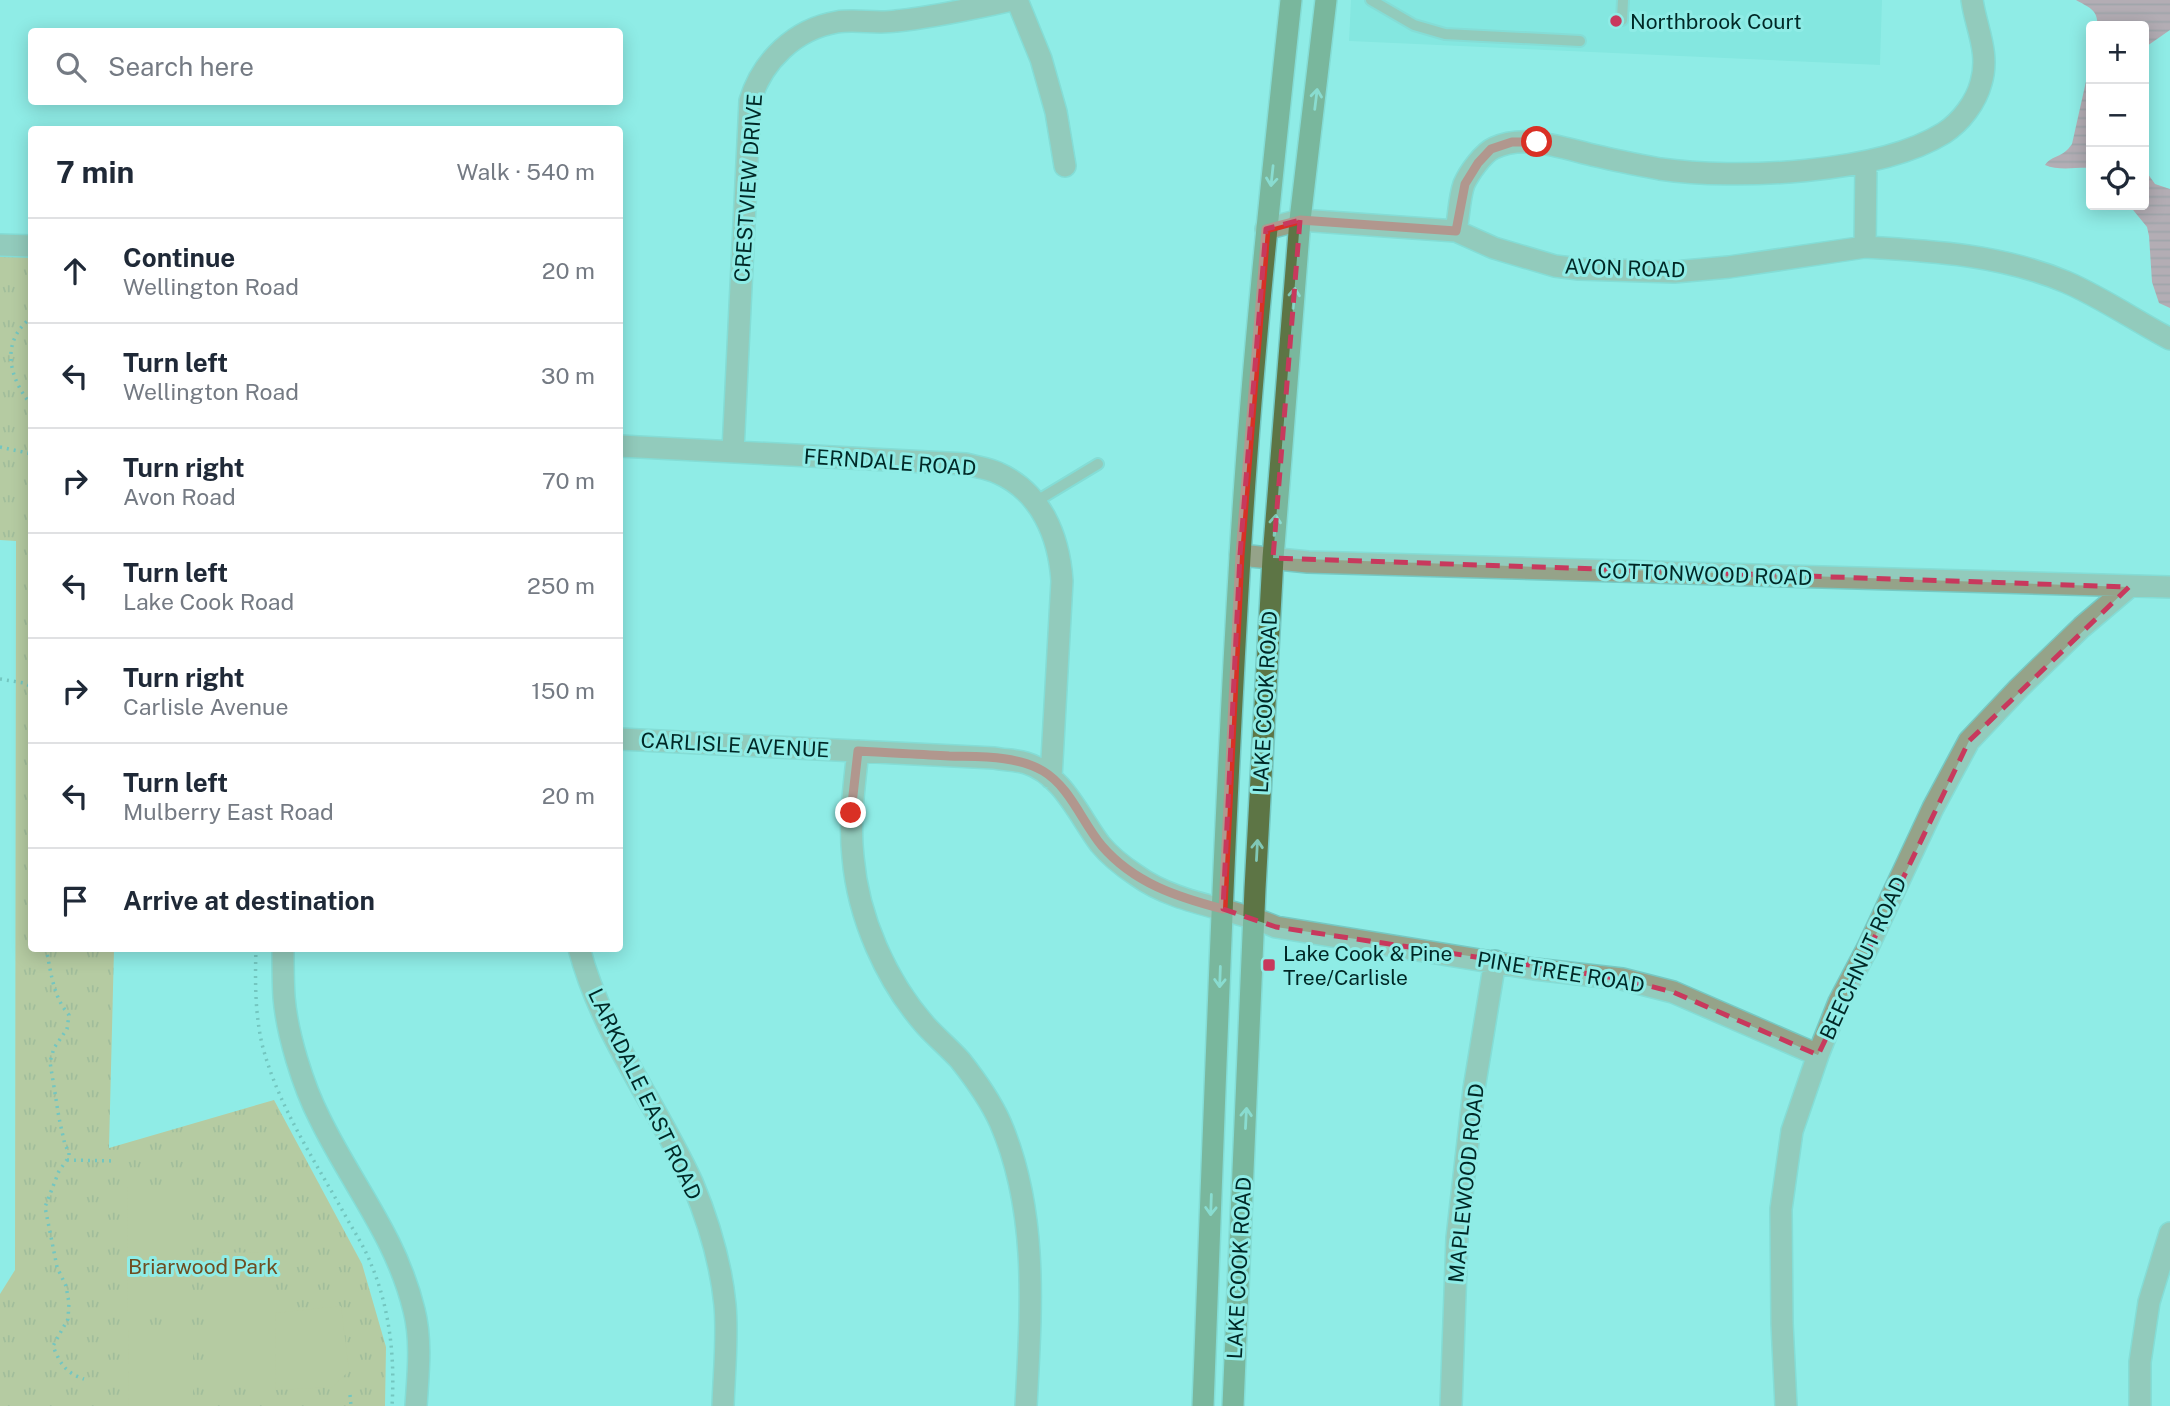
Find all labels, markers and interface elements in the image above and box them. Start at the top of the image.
place label: Northbrook Court [1630,9,1802,34]
marker: Northbrook Court [1608,13,1624,29]
map controls [2086,21,2149,210]
button: + [2086,21,2149,84]
search box [28,28,623,105]
icon: search [52,48,90,86]
text: Search here [108,51,254,82]
button: − [2086,84,2149,147]
one-way arrow [1309,88,1322,111]
street label: CRESTVIEW DRIVE [729,93,767,283]
route start [1521,126,1552,157]
button: locate [2086,147,2149,210]
text: 7 min [56,154,134,190]
text: Walk · 540 m [457,158,595,185]
one-way arrow [1265,164,1278,186]
text: Continue [123,242,235,273]
icon: ahead [56,252,94,290]
street label: AVON ROAD [1564,253,1686,283]
text: 20 m [542,257,595,284]
text: Wellington Road [123,273,299,300]
one-way arrow [1288,287,1301,310]
text: Turn left [123,347,228,378]
icon: left [56,357,94,395]
text: 30 m [541,362,595,389]
text: Wellington Road [123,378,299,405]
street label: FERNDALE ROAD [803,443,977,481]
text: Turn right [123,452,245,483]
icon: right [56,462,94,500]
text: 70 m [542,467,595,494]
text: Avon Road [123,483,236,510]
one-way arrow [1269,514,1282,536]
text: Turn left [123,557,228,588]
street label: COTTONWOOD ROAD [1597,558,1813,590]
icon: left [56,567,94,605]
text: 250 m [527,572,595,599]
text: Lake Cook Road [123,588,294,615]
street label: LAKE COOK ROAD [1248,610,1282,794]
text: Turn right [123,662,245,693]
icon: right [56,672,94,710]
text: 150 m [531,677,595,704]
text: Carlisle Avenue [123,693,288,720]
street label: CARLISLE AVENUE [640,728,830,762]
text: Turn left [123,767,228,798]
icon: left [56,777,94,815]
text: 20 m [542,782,595,809]
route end [835,797,866,828]
text: Mulberry East Road [123,798,334,825]
one-way arrow [1251,839,1264,861]
street label: BEECHNUT ROAD [1814,872,1912,1044]
icon: arrive [56,882,94,920]
text: Arrive at destination [123,885,375,916]
place label: Lake Cook & Pine Tree/Carlisle [1283,941,1452,990]
street label: PINE TREE ROAD [1475,946,1647,998]
marker: Lake Cook & Pine Tree/Carlisle [1261,957,1277,973]
one-way arrow [1213,966,1226,989]
street label: LARKDALE EAST ROAD [583,984,707,1204]
street label: MAPLEWOOD ROAD [1443,1082,1489,1284]
one-way arrow [1240,1106,1253,1129]
street label: LAKE COOK ROAD [1222,1176,1256,1360]
one-way arrow [1204,1193,1217,1216]
park label: Briarwood Park [128,1254,278,1279]

